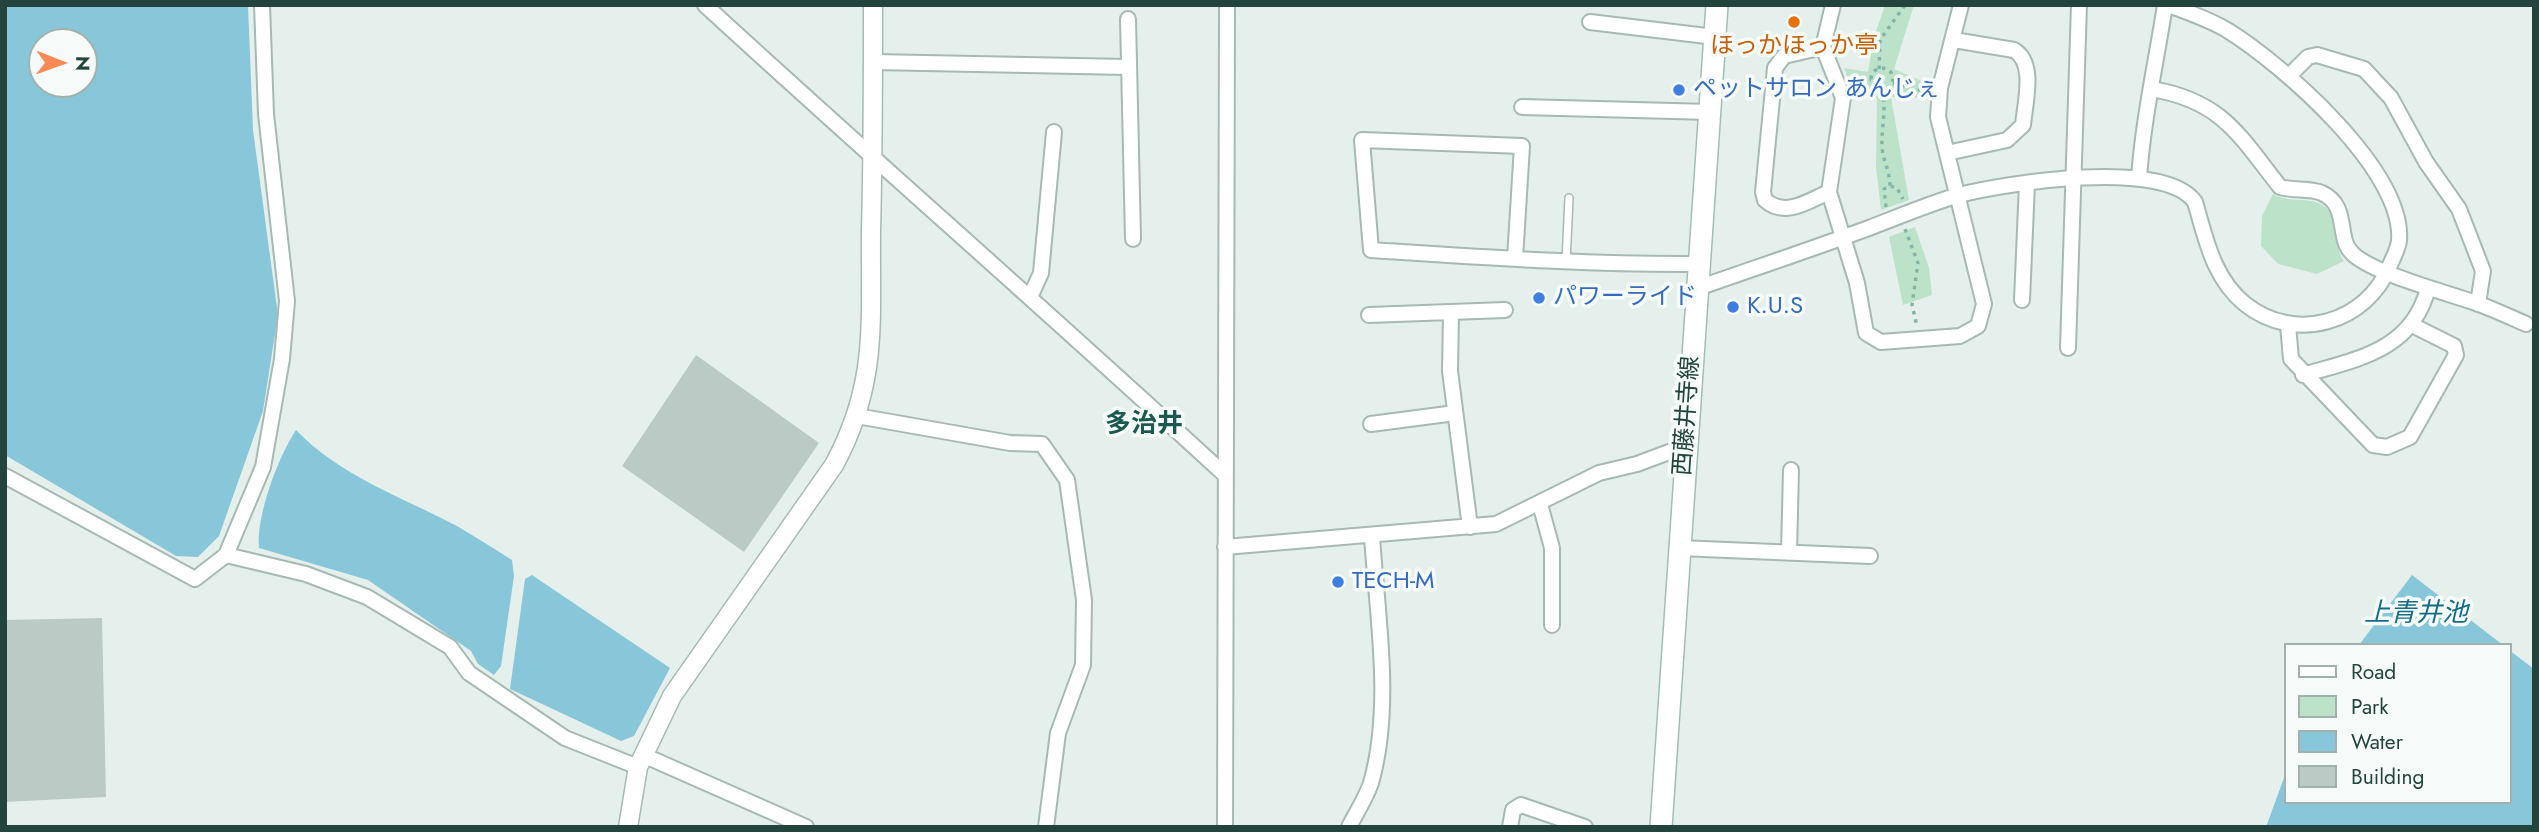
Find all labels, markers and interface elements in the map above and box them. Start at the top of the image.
marker: ほっかほっか亭 [1786,14,1802,30]
north arrow [28,28,98,98]
place label: ほっかほっか亭 [1710,33,1878,61]
text: N [69,56,96,71]
place label: ペットサロン あんじぇ [1693,76,1940,104]
marker: ペットサロン あんじぇ [1671,82,1687,98]
place label: パワーライド [1553,284,1697,312]
marker: パワーライド [1531,290,1547,306]
place label: K.U.S [1747,293,1803,321]
marker: K.U.S [1725,299,1741,315]
street label: 西藤井寺線 [1669,355,1707,477]
district label: 多治井 [1105,410,1183,442]
place label: TECH-M [1352,568,1434,596]
marker: TECH-M [1330,574,1346,590]
water label: 上青井池 [2364,599,2468,631]
legend [2284,643,2511,804]
text: Road [2351,657,2396,687]
text: Park [2351,692,2388,722]
text: Water [2351,727,2403,757]
text: Building [2351,762,2424,792]

